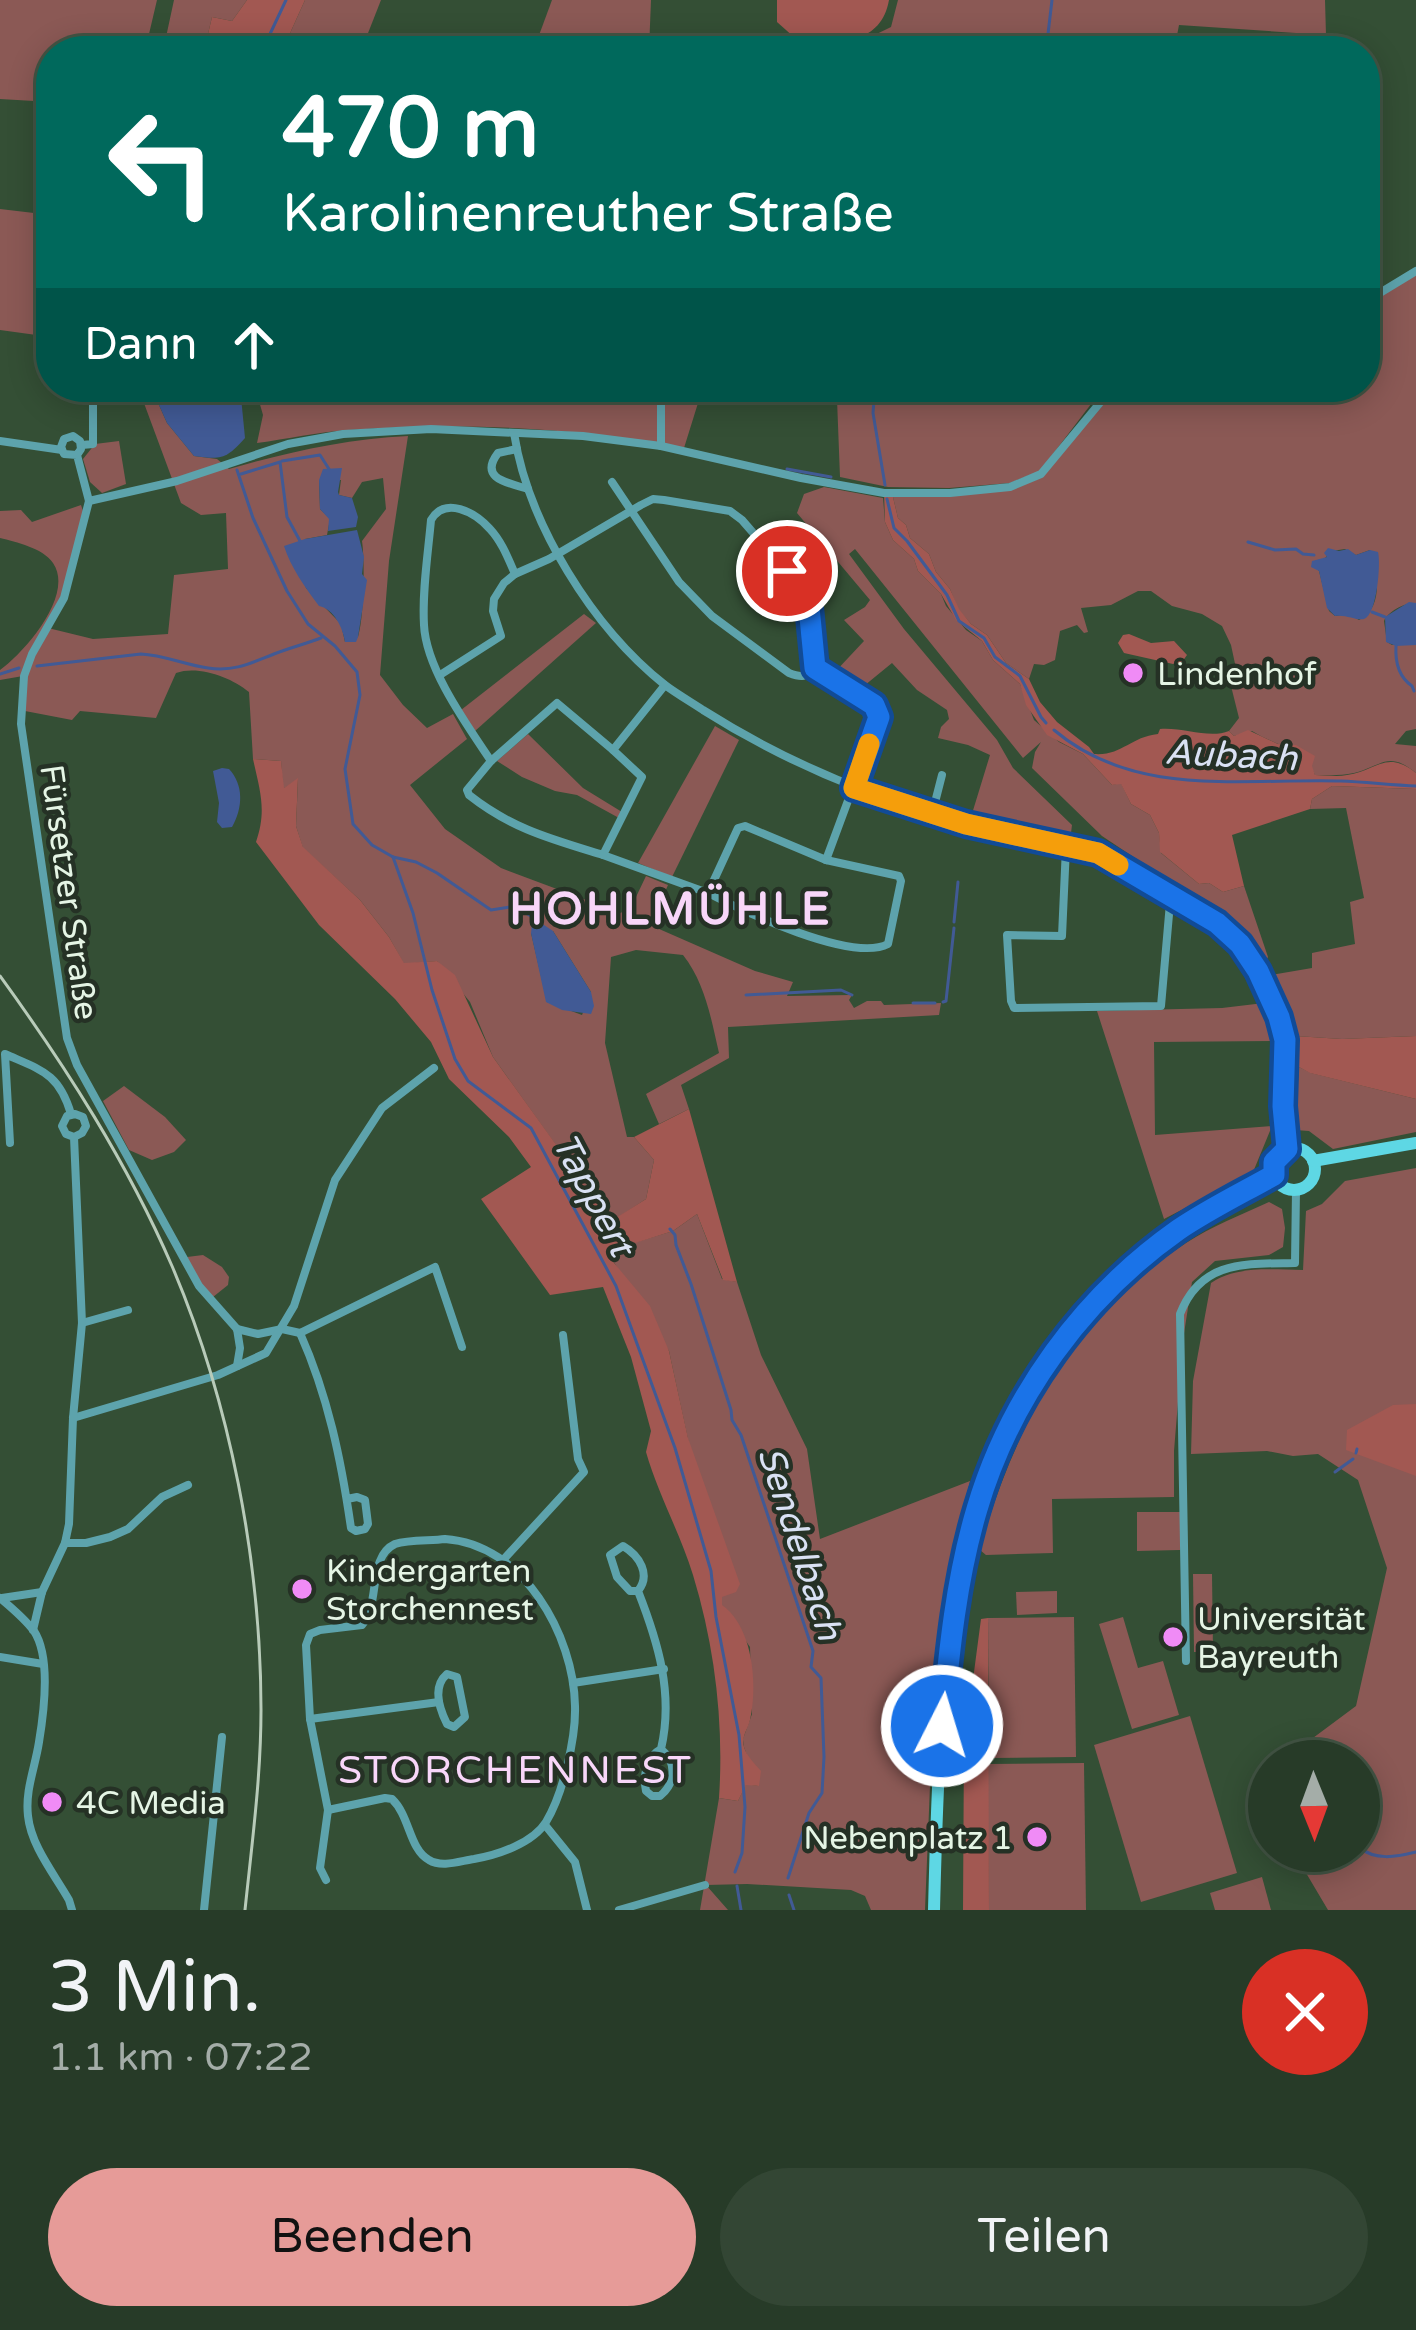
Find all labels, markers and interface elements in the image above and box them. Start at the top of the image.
text: 470 m [282,79,539,180]
icon: left [84,84,240,240]
text: Karolinenreuther Straße [282,181,894,246]
icon: ahead [221,312,287,378]
text: Dann [84,318,197,372]
pin [736,520,838,622]
icon: arrive [754,538,820,604]
place label: Lindenhof [1157,655,1317,694]
marker: Lindenhof [1120,660,1146,686]
water label: Aubach [1164,731,1299,780]
street label: Fürsetzer Straße [31,762,106,1022]
district label: HOHLMÜHLE [509,883,833,937]
water label: Tappert [543,1126,645,1267]
water label: Sendelbach [748,1441,851,1647]
place label: Kindergarten Storchennest [326,1552,534,1629]
marker: Kindergarten Storchennest [289,1576,315,1602]
place label: Universität Bayreuth [1197,1600,1366,1677]
marker: Universität Bayreuth [1160,1624,1186,1650]
position arrow [879,1663,1005,1789]
north arrow [1248,1740,1380,1872]
map controls [1248,1740,1380,1872]
district label: STORCHENNEST [338,1747,694,1794]
place label: 4C Media [76,1784,226,1823]
marker: 4C Media [39,1789,65,1815]
place label: Nebenplatz 1 [803,1819,1013,1858]
marker: Nebenplatz 1 [1024,1824,1050,1850]
text: 3 Min. [48,1945,261,2032]
button: close [1242,1949,1368,2075]
text: 1.1 km · 07:22 [48,2034,313,2081]
button: Beenden [48,2168,696,2306]
button: Teilen [720,2168,1368,2306]

